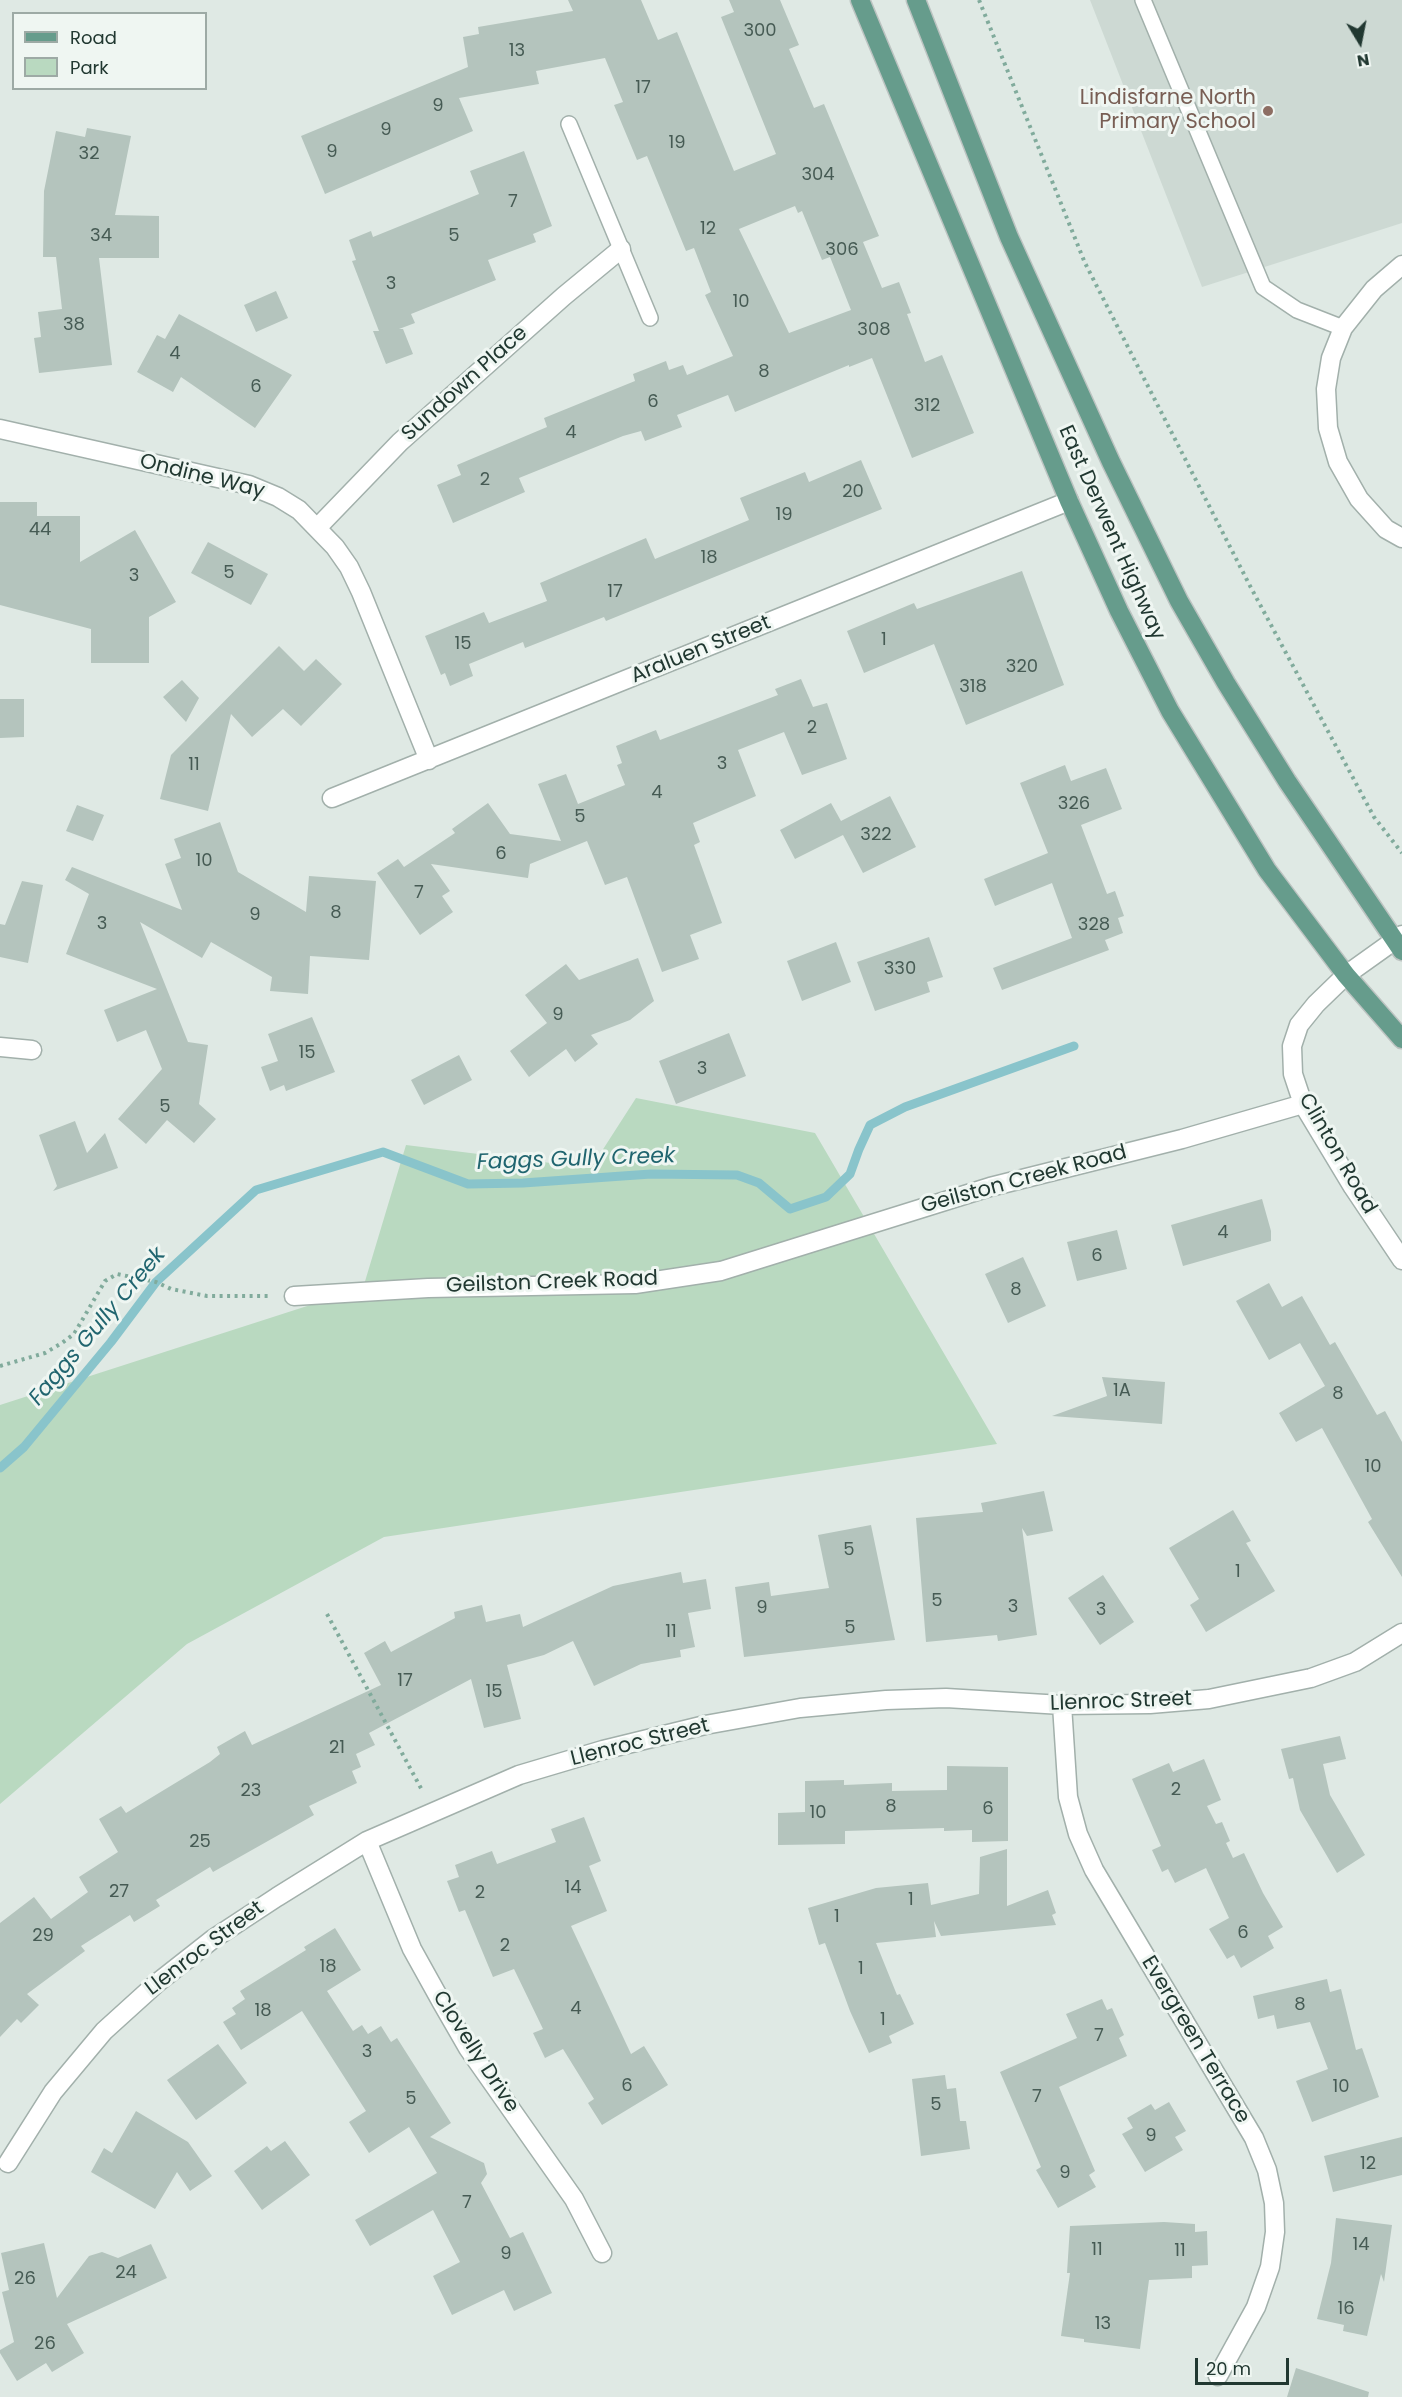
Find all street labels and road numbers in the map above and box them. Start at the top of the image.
street label: Sundown Place [397,321,533,447]
street label: East Derwent Highway [1052,422,1170,644]
street label: Ondine Way [137,449,267,505]
street label: Araluen Street [628,611,774,689]
street label: Clinton Road [1292,1089,1382,1219]
street label: Geilston Creek Road [918,1140,1130,1220]
street label: Geilston Creek Road [446,1267,658,1299]
street label: Llenroc Street [1050,1687,1192,1717]
street label: Llenroc Street [568,1714,712,1772]
street label: Llenroc Street [141,1896,269,2002]
street label: Evergreen Terrace [1135,1952,1255,2128]
street label: Clovelly Drive [426,1986,524,2118]

